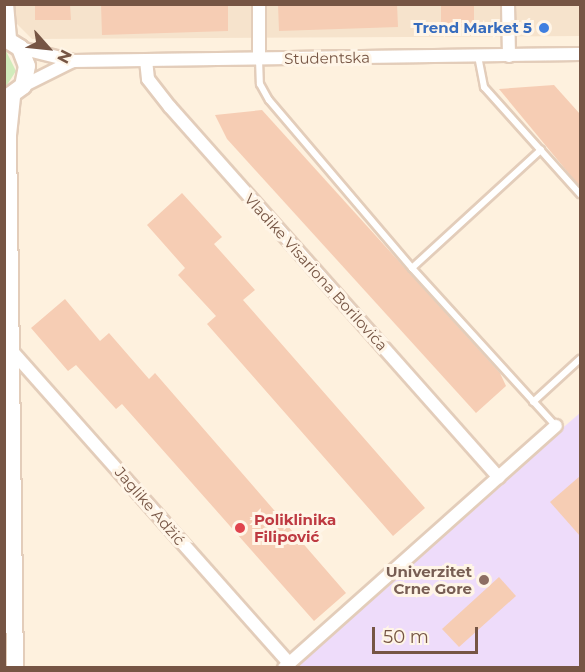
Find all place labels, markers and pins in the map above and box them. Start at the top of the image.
place label: Trend Market 5 [413,19,532,37]
marker: Trend Market 5 [537,21,551,35]
place label: Poliklinika Filipović [254,510,336,545]
marker: Poliklinika Filipović [231,519,249,537]
place label: Univerzitet Crne Gore [386,562,472,597]
marker: Univerzitet Crne Gore [477,573,491,587]

